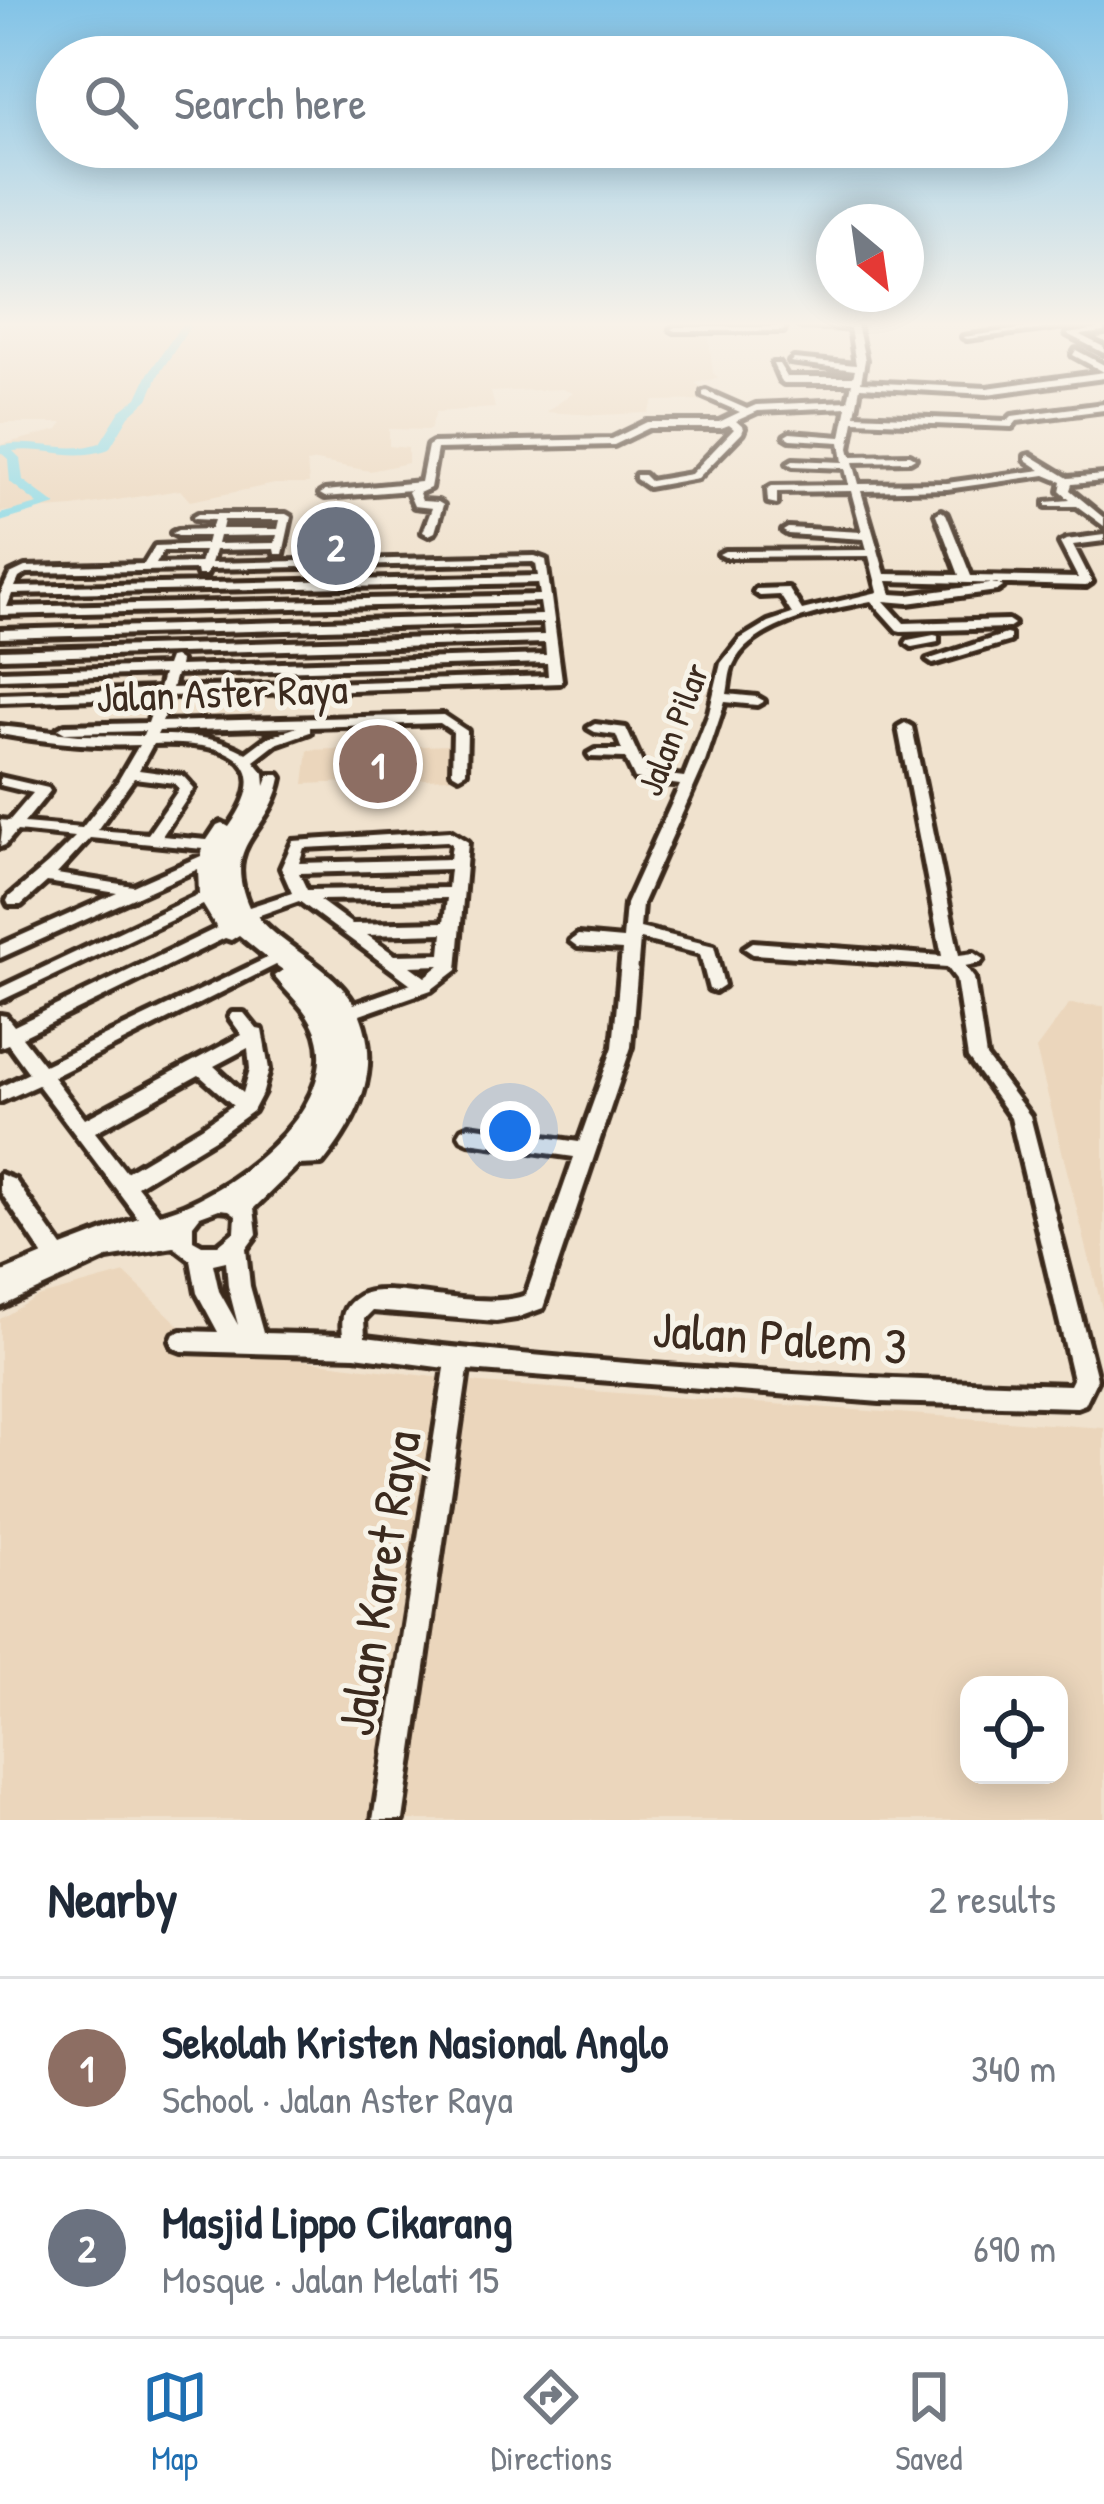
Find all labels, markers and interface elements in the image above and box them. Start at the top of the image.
search box [36,36,1068,168]
icon: search [78,69,144,135]
text: Search here [174,72,366,133]
north arrow [816,204,924,312]
pin: 2 [297,501,375,591]
street label: Jalan Pilar [624,655,720,802]
street label: Jalan Aster Raya [95,659,349,725]
pin: 1 [339,719,417,809]
your location [480,1101,540,1161]
street label: Jalan Palem 3 [650,1294,910,1380]
street label: Jalan Karet Raya [320,1426,436,1740]
map controls [960,1676,1068,1784]
button: locate [960,1676,1068,1784]
text: Nearby [48,1864,178,1933]
text: 2 results [929,1872,1056,1925]
text: Sekolah Kristen Nasional Anglo [162,2011,668,2072]
text: 1 [80,2041,94,2094]
text: 340 m [971,2041,1056,2094]
text: School · Jalan Aster Raya [162,2072,513,2125]
text: Masjid Lippo Cikarang [162,2191,513,2252]
text: 2 [78,2221,96,2274]
text: 690 m [973,2221,1056,2274]
text: Mosque · Jalan Melati 15 [162,2252,499,2305]
tab: Map [142,2364,208,2480]
tab: Directions [491,2364,612,2480]
tab: Saved [895,2364,962,2480]

